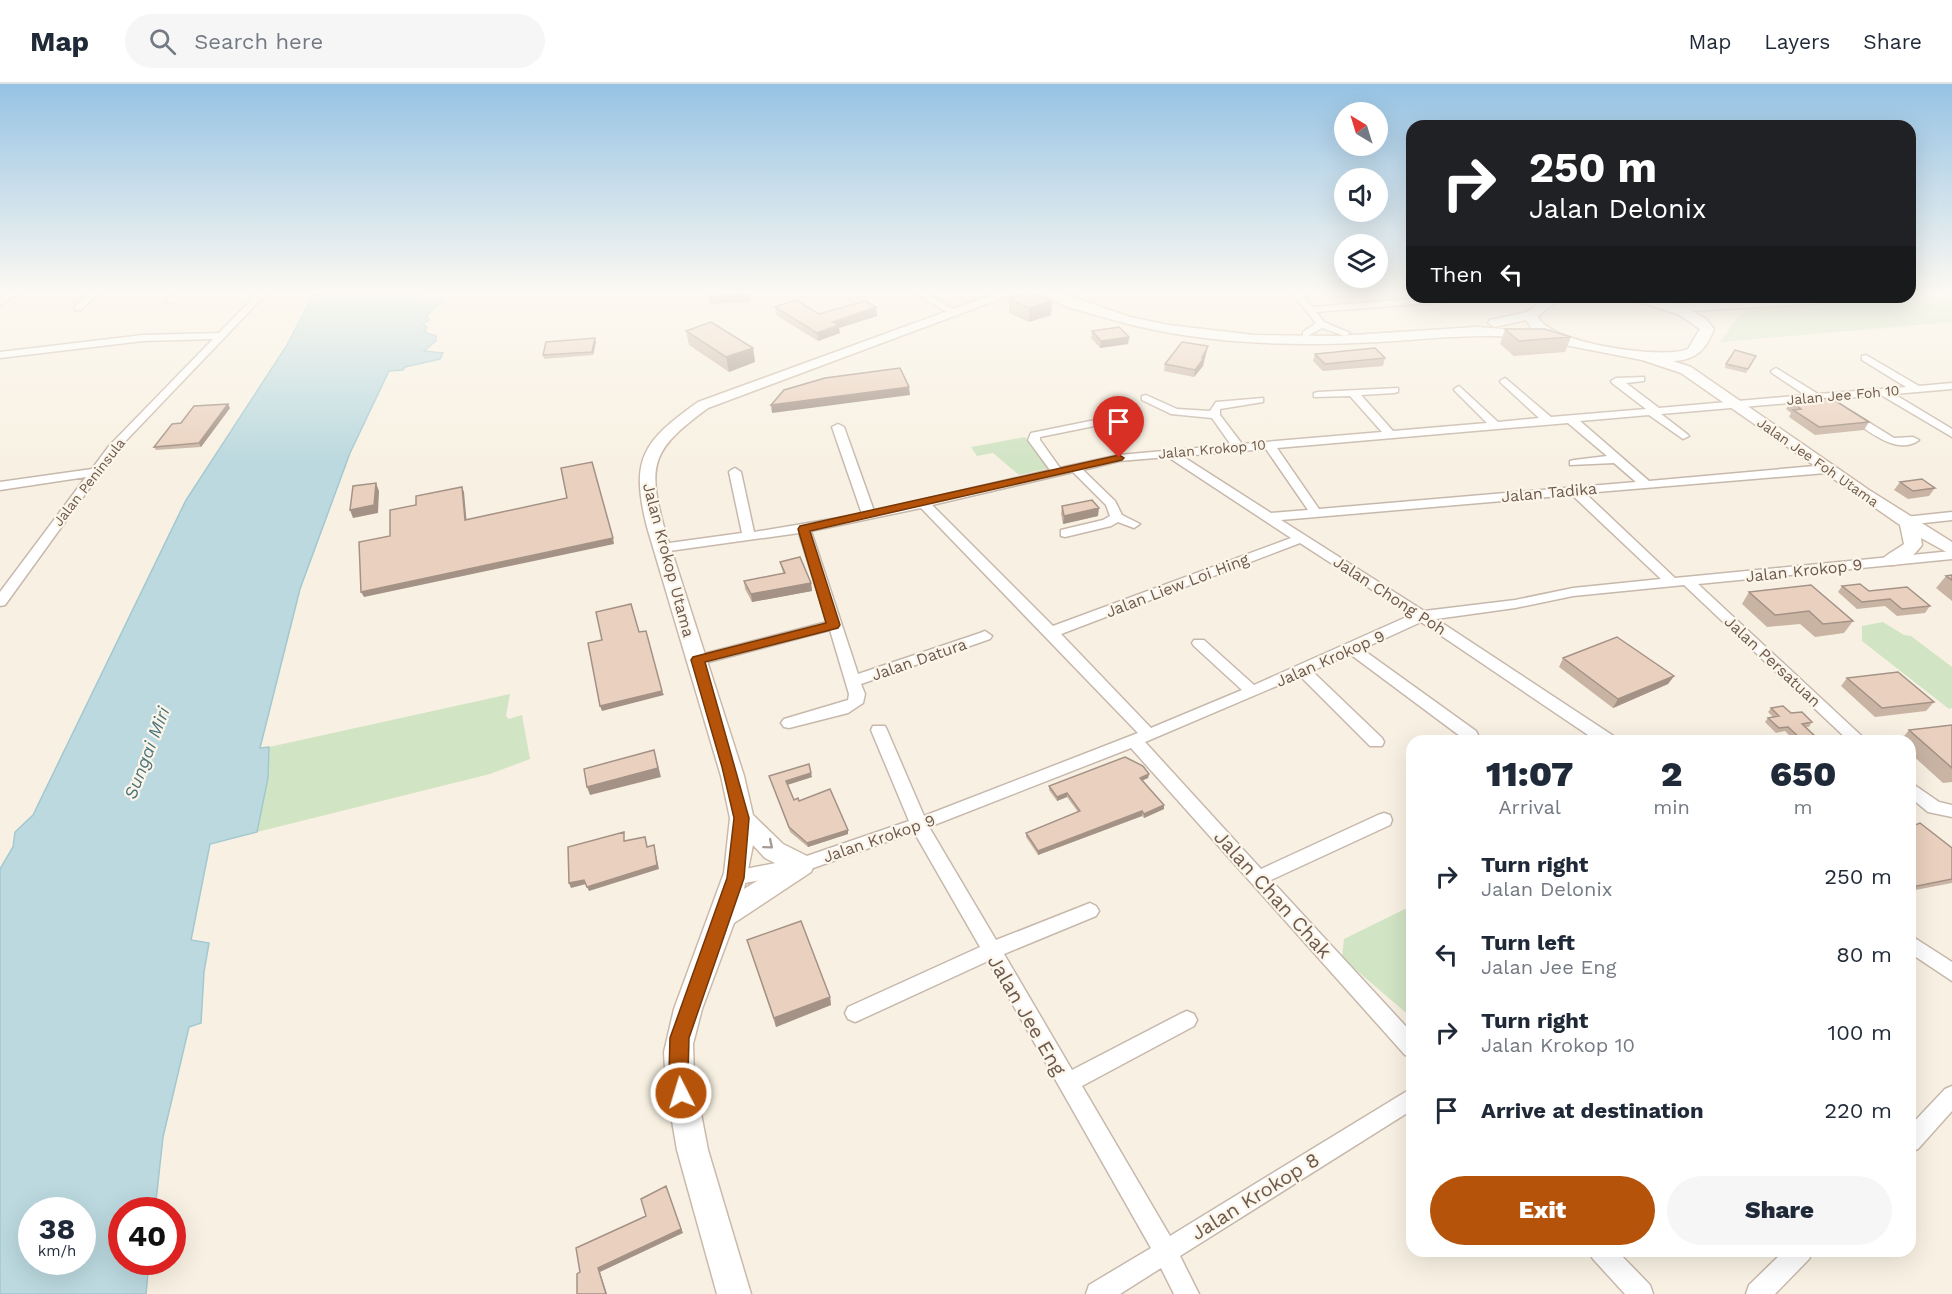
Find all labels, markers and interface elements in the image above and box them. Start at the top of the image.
search box [125,14,545,68]
text: Map [30,25,89,58]
icon: search [146,25,179,58]
text: Search here [194,29,323,54]
text: Map [1688,29,1731,54]
text: Layers [1764,29,1830,54]
text: Share [1863,29,1922,54]
north arrow [1334,102,1388,156]
map controls [1334,102,1388,288]
text: 250 m [1529,143,1657,192]
icon: right [1430,144,1508,222]
button: sound [1334,168,1388,222]
text: Jalan Delonix [1529,193,1706,225]
button: layers [1334,234,1388,288]
icon: left [1495,258,1528,291]
text: Then [1430,262,1483,287]
street label: Jalan Jee Foh 10 [1786,382,1900,408]
pin [1093,396,1144,458]
icon: arrive [1102,405,1135,438]
street label: Jalan Jee Foh Utama [1754,414,1882,510]
street label: Jalan Peninsula [50,435,128,529]
street label: Jalan Krokop 10 [1158,436,1266,462]
street label: Jalan Tadika [1500,479,1598,506]
street label: Jalan Krokop Utama [639,481,698,639]
street label: Jalan Liew Loi Hing [1103,549,1252,621]
street label: Jalan Chong Poh [1330,552,1450,639]
street label: Jalan Krokop 9 [1745,555,1863,586]
street label: Jalan Persatuan [1721,612,1825,711]
street label: Jalan Krokop 9 [1273,626,1388,691]
street label: Jalan Datura [869,634,969,685]
water label: Sungai Miri [119,702,174,802]
text: 11:07 [1486,753,1574,795]
text: 2 [1661,753,1682,795]
text: 650 [1770,753,1836,795]
text: Arrival [1498,795,1561,819]
text: min [1653,795,1690,819]
text: m [1793,795,1813,819]
street label: Jalan Krokop 9 [821,810,938,867]
street label: Jalan Chan Chak [1209,825,1337,963]
one-way arrow [762,838,773,849]
text: Turn right [1481,852,1588,877]
icon: right [1430,860,1463,893]
text: 250 m [1824,864,1892,889]
text: Jalan Delonix [1481,877,1612,901]
text: Turn left [1481,930,1575,955]
icon: left [1430,938,1463,971]
text: 80 m [1836,942,1892,967]
street label: Jalan Jee Eng [983,950,1071,1080]
text: Jalan Jee Eng [1481,955,1616,979]
text: Turn right [1481,1008,1588,1033]
icon: right [1430,1016,1463,1049]
text: 100 m [1828,1020,1892,1045]
text: Jalan Krokop 10 [1481,1033,1635,1057]
position arrow [649,1061,713,1125]
icon: arrive [1430,1094,1463,1127]
text: Arrive at destination [1481,1098,1704,1123]
text: 220 m [1824,1098,1892,1123]
street label: Jalan Krokop 8 [1187,1147,1323,1245]
button: Exit [1430,1176,1655,1245]
button: Share [1667,1176,1892,1245]
speed limit sign: 40 [108,1197,186,1275]
text: 38 [39,1211,75,1246]
text: km/h [38,1242,76,1260]

